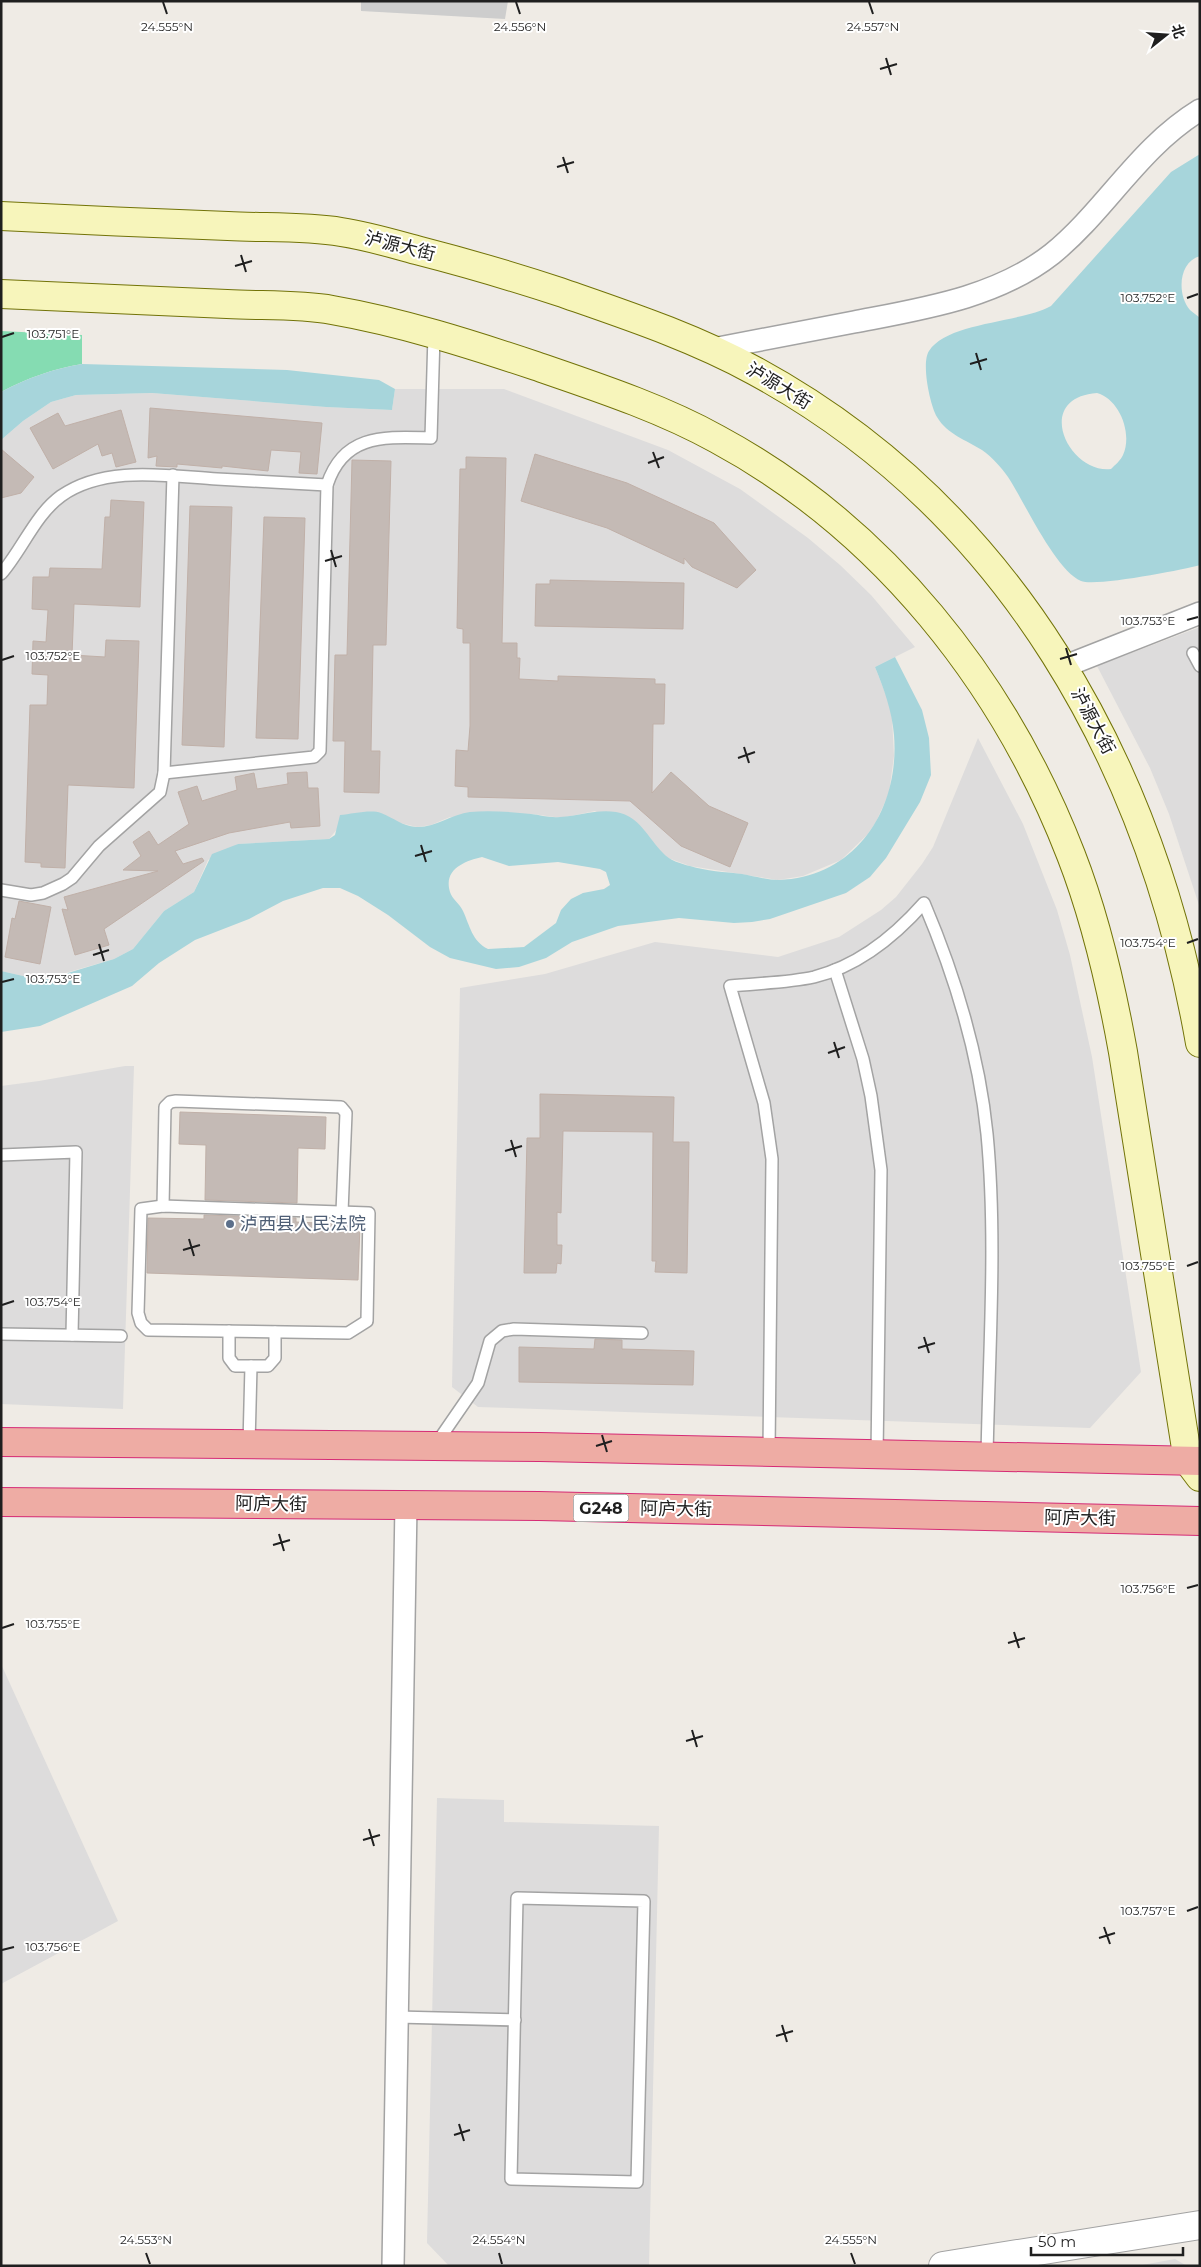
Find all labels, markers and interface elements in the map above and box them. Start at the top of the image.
north arrow [1141,10,1191,60]
text: 24.555°N [141,19,193,34]
text: 24.556°N [494,19,546,34]
text: 24.557°N [847,19,899,34]
text: 北 [1168,22,1189,41]
street label: 泸源大街 [362,227,438,265]
text: 103.752°E [1121,290,1175,305]
text: 103.751°E [27,326,79,341]
street label: 泸源大街 [742,358,816,414]
text: 103.753°E [1121,613,1175,628]
text: 103.752°E [26,648,80,663]
street label: 泸源大街 [1066,684,1120,758]
text: 103.754°E [1120,935,1176,950]
text: 103.753°E [26,971,80,986]
place label: 泸西县人民法院 [240,1213,366,1235]
marker: 泸西县人民法院 [224,1218,236,1230]
text: 103.755°E [1121,1258,1175,1273]
text: 103.754°E [25,1294,81,1309]
street label: 阿庐大街 [235,1492,307,1516]
road number: G248 [574,1495,628,1522]
street label: 阿庐大街 [640,1497,712,1521]
street label: 阿庐大街 [1044,1506,1116,1530]
text: 103.756°E [1120,1581,1176,1596]
text: 103.755°E [26,1616,80,1631]
text: 103.757°E [1121,1903,1175,1918]
text: 103.756°E [25,1939,81,1954]
scale bar [1031,2224,1184,2256]
text: 24.553°N [120,2232,172,2247]
text: 24.554°N [472,2232,526,2247]
text: 24.555°N [825,2232,877,2247]
text: 50 m [1038,2232,1076,2251]

